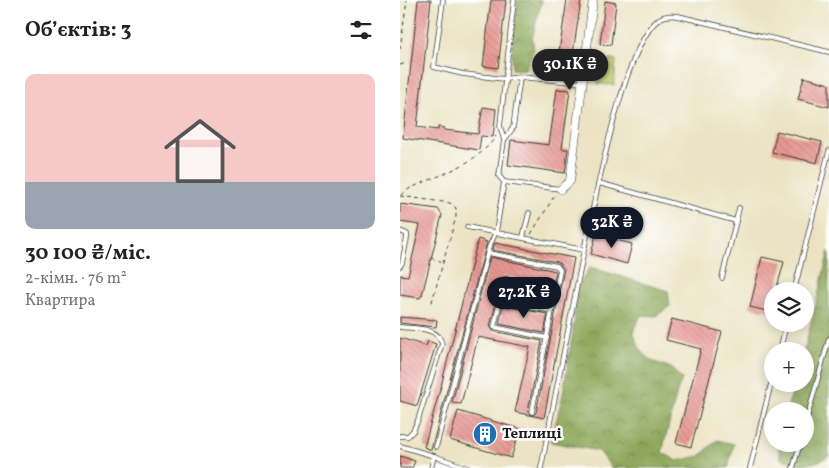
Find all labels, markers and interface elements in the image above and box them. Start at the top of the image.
text: Об’єктів: 3 [25,16,132,45]
icon: filters [347,16,375,44]
pin: 30.1K ₴ [524,48,616,91]
text: 30.1K ₴ [543,54,597,76]
icon: home [155,106,245,196]
pin: 32K ₴ [577,206,647,249]
text: 32K ₴ [591,212,633,234]
text: 30 100 ₴/міс. [25,239,151,268]
text: 2-кімн. · 76 m² [25,268,127,290]
pin: 27.2K ₴ [478,276,570,319]
text: 27.2K ₴ [498,282,550,304]
map controls [764,282,814,452]
button: layers [764,282,814,332]
text: Квартира [25,290,95,312]
button: + [764,342,814,392]
button: − [764,402,814,452]
building icon: Теплиці [472,421,498,447]
place label: Теплиці [502,424,562,445]

